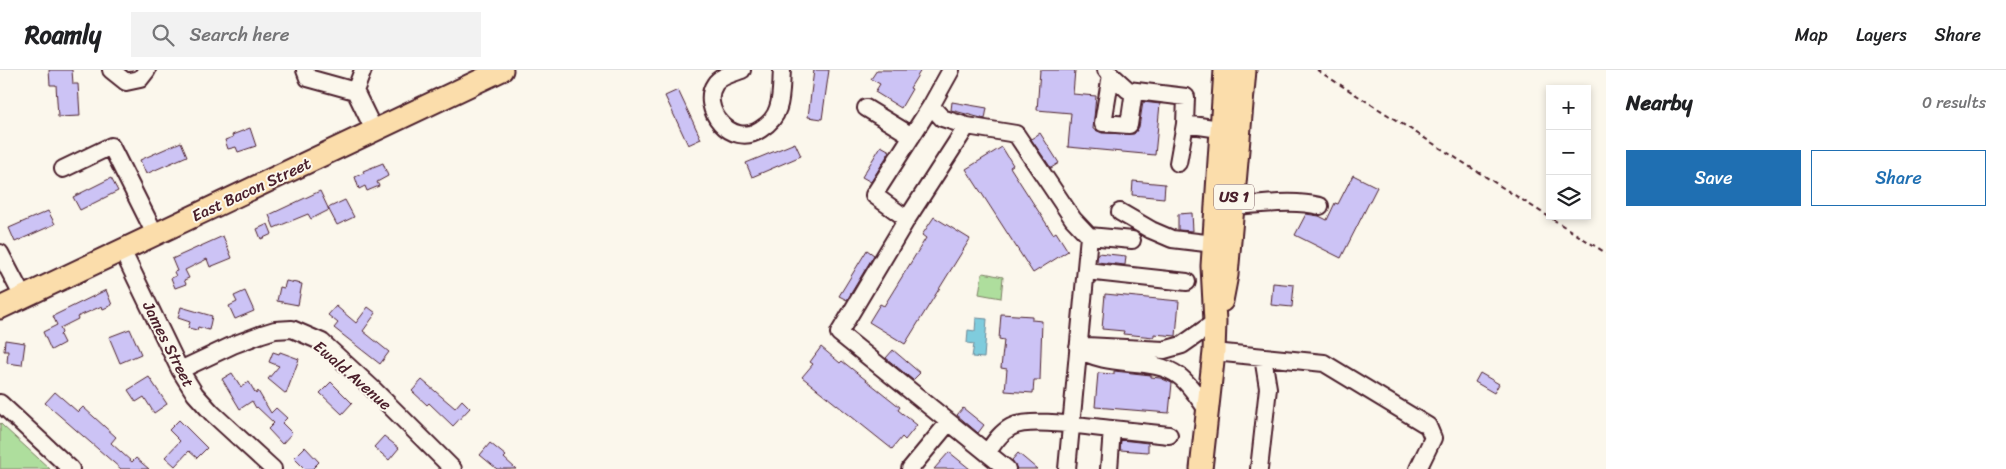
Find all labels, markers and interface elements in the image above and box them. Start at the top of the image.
search box [131,12,481,57]
text: Roamly [25,14,101,56]
text: Search here [189,18,289,51]
text: Map [1795,19,1828,51]
text: Layers [1856,19,1907,51]
text: Share [1935,19,1981,51]
icon: search [149,21,177,49]
text: Nearby [1626,84,1692,122]
map controls [1546,85,1591,220]
button: + [1546,85,1591,130]
text: 0 results [1922,88,1986,117]
button: − [1546,130,1591,175]
street label: East Bacon Street [186,149,316,230]
button: Save [1626,150,1801,206]
button: Share [1811,150,1986,206]
button: layers [1546,175,1591,220]
road number: US 1 [1214,184,1254,210]
street label: James Street [134,295,203,392]
street label: Ewald Avenue [307,333,399,418]

